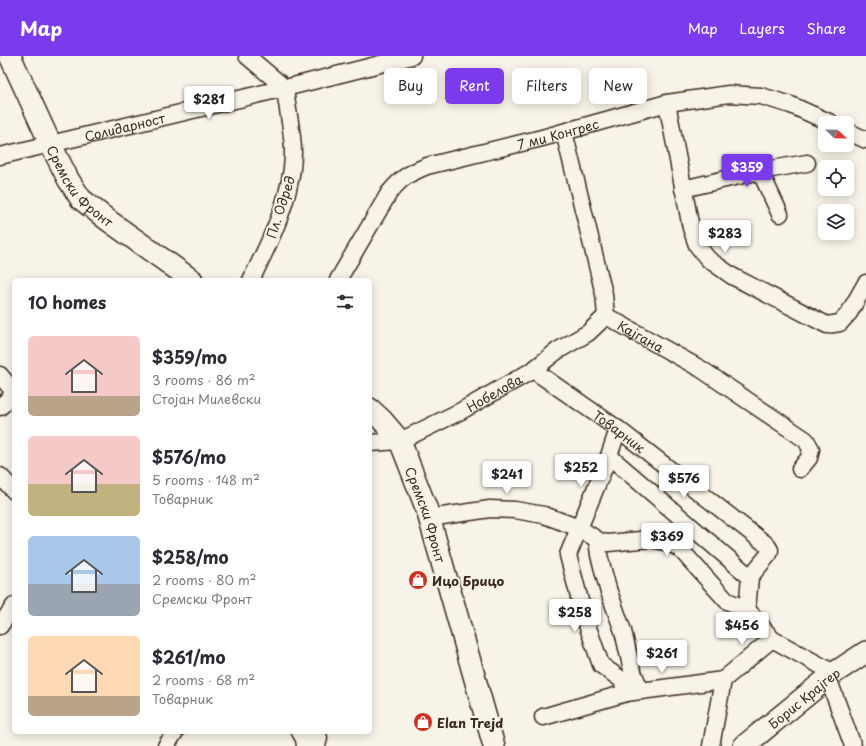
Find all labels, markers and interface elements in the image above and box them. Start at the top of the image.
text: Map [20,14,62,42]
text: Map [688,18,718,39]
text: Layers [740,18,785,39]
text: Share [807,18,846,39]
chip: Buy [384,68,437,104]
chip: Rent [445,68,504,104]
chip: Filters [512,68,581,104]
chip: New [589,68,647,104]
pin: $281 [185,86,233,120]
text: $281 [193,89,225,108]
street label: Солидарност [82,107,167,145]
street label: 7 ми Конгрес [515,113,601,153]
north arrow [818,116,854,152]
map controls [818,116,854,240]
street label: Сремски Фронт [43,142,118,231]
pin: $359 [723,154,771,188]
text: $359 [731,157,763,176]
button: locate [818,160,854,196]
street label: Пл. Одред [261,173,299,241]
button: layers [818,204,854,240]
pin: $283 [701,220,749,254]
text: $283 [708,223,742,242]
text: 10 homes [28,289,106,315]
icon: filters [334,291,356,313]
street label: Кајгана [614,315,668,356]
text: $359/mo [152,344,227,370]
icon: home [60,352,108,400]
street label: Нобелова [463,368,526,416]
text: 3 rooms · 86 m² [152,370,255,389]
text: Стојан Милевски [152,389,261,408]
street label: Товарник [590,405,650,457]
text: $576/mo [152,444,226,470]
icon: home [60,452,108,500]
pin: $252 [557,454,605,488]
text: $252 [564,457,598,476]
pin: $241 [483,461,531,495]
street label: Сремски Фронт [401,464,451,565]
text: $241 [491,464,523,483]
pin: $576 [660,465,708,499]
text: $576 [668,468,700,487]
text: 5 rooms · 148 m² [152,470,260,489]
text: Товарник [152,489,213,508]
pin: $369 [643,523,691,557]
text: $369 [650,526,684,545]
text: $258/mo [152,544,229,570]
icon: home [60,552,108,600]
shop icon: Ицо Брицо [407,569,429,591]
text: 2 rooms · 80 m² [152,570,257,589]
place label: Ицо Брицо [432,571,504,590]
text: Сремски Фронт [152,589,252,608]
pin: $258 [551,599,599,633]
text: $258 [558,602,592,621]
pin: $456 [718,612,766,646]
text: $456 [725,615,759,634]
pin: $261 [638,640,686,674]
text: $261 [646,643,678,662]
text: $261/mo [152,644,225,670]
icon: home [60,652,108,700]
street label: Борис Крајгер [764,662,843,732]
text: 2 rooms · 68 m² [152,670,255,689]
text: Товарник [152,689,213,708]
shop icon: Elan Trejd [412,711,434,733]
place label: Elan Trejd [437,713,503,732]

